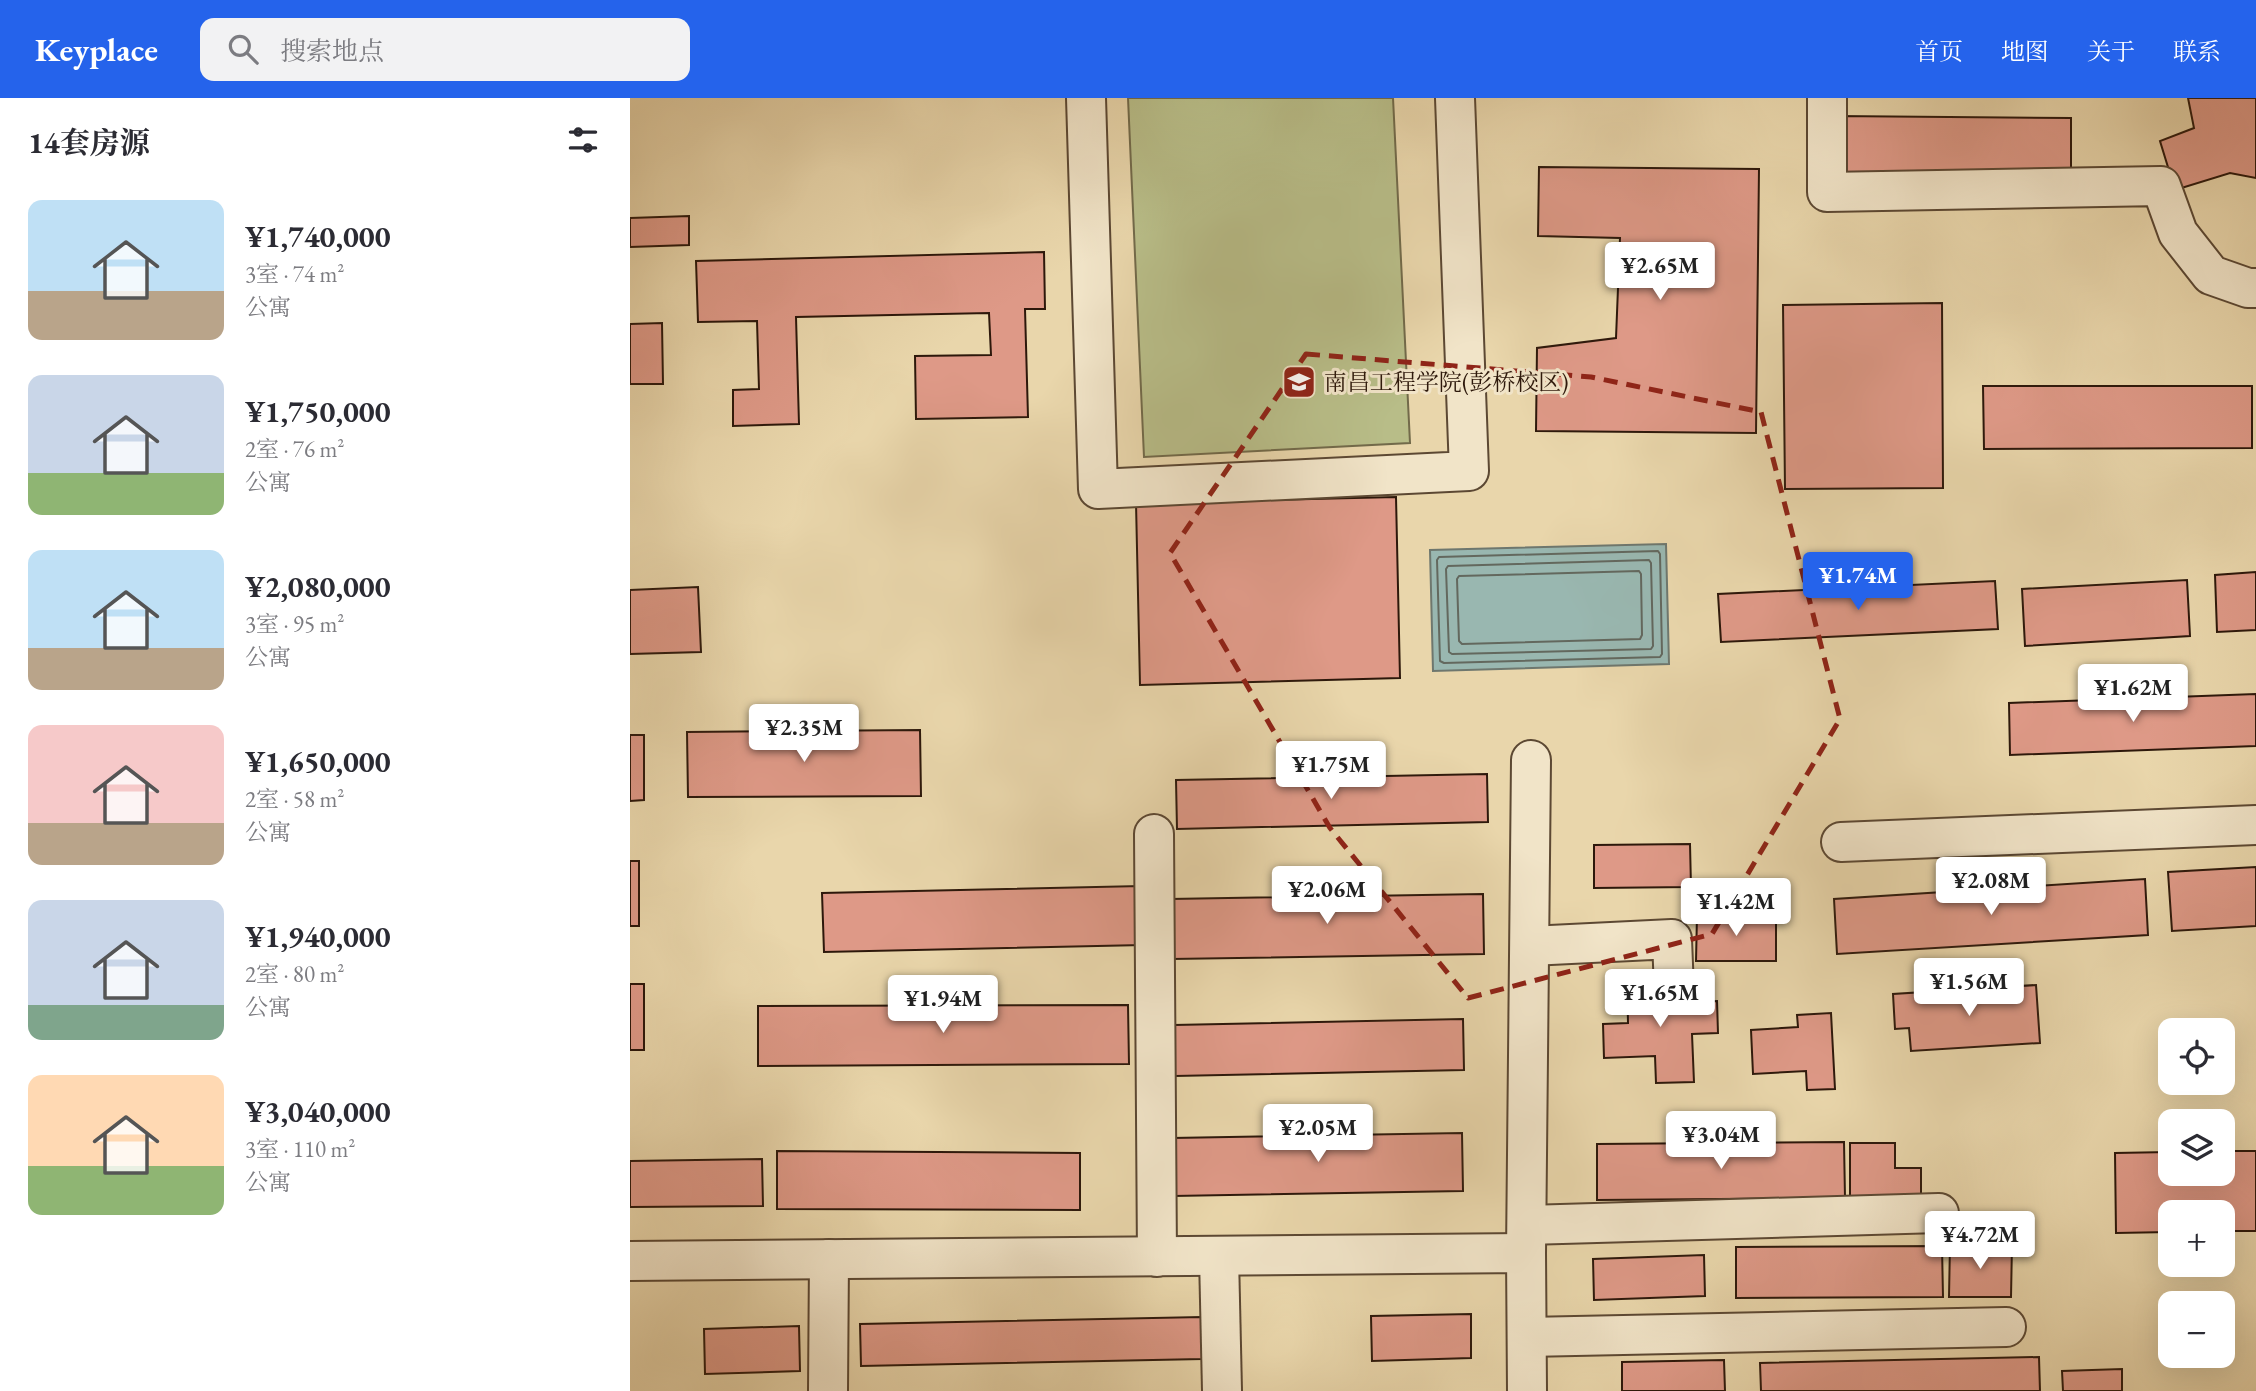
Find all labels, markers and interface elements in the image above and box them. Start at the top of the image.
search box [200,18,690,81]
text: Keyplace [35,28,158,71]
icon: search [224,30,262,68]
text: 搜索地点 [280,34,384,68]
text: 首页 [1915,36,1963,67]
text: 地图 [2001,36,2049,67]
text: 关于 [2087,36,2135,67]
text: 联系 [2173,36,2221,67]
icon: filters [564,121,602,159]
text: 14套房源 [28,123,150,162]
text: ¥1,740,000 [245,217,391,256]
icon: home [84,228,168,312]
pin: ¥2.65M [1603,242,1717,302]
text: ¥2.65M [1621,250,1699,280]
text: 3室 · 74 m² [245,259,344,289]
text: 公寓 [245,292,291,322]
school or university icon: 南昌工程学院(彭桥校区) [1280,363,1318,401]
place label: 南昌工程学院(彭桥校区) [1324,367,1569,397]
text: ¥1,750,000 [245,392,391,431]
icon: home [84,403,168,487]
text: 2室 · 76 m² [245,434,344,464]
text: 公寓 [245,467,291,497]
pin: ¥1.74M [1801,552,1915,612]
text: ¥1.74M [1819,560,1897,590]
text: ¥2,080,000 [245,567,391,606]
icon: home [84,578,168,662]
text: 3室 · 95 m² [245,609,344,639]
text: 公寓 [245,642,291,672]
pin: ¥1.62M [2076,664,2190,724]
text: ¥1.62M [2094,672,2172,702]
pin: ¥2.35M [747,704,861,764]
text: ¥2.35M [765,712,843,742]
text: ¥1,650,000 [245,742,391,781]
pin: ¥1.75M [1274,742,1388,801]
text: ¥1.75M [1292,749,1370,779]
icon: home [84,753,168,837]
text: 2室 · 58 m² [245,784,344,814]
text: 公寓 [245,817,291,847]
pin: ¥2.08M [1934,858,2048,917]
text: ¥2.08M [1952,865,2030,895]
pin: ¥2.06M [1270,866,1384,926]
text: ¥2.06M [1288,874,1366,904]
pin: ¥1.42M [1679,878,1793,938]
text: ¥1.42M [1697,886,1775,916]
text: ¥1,940,000 [245,917,391,956]
icon: home [84,928,168,1012]
pin: ¥1.56M [1912,958,2026,1018]
text: 2室 · 80 m² [245,959,344,989]
text: ¥1.56M [1930,966,2008,996]
pin: ¥1.65M [1603,970,1717,1029]
pin: ¥1.94M [886,976,1000,1035]
text: ¥1.65M [1621,977,1699,1007]
text: ¥1.94M [904,983,982,1013]
text: 公寓 [245,992,291,1022]
map controls [2158,1018,2235,1368]
button: locate [2158,1018,2235,1095]
text: ¥3,040,000 [245,1092,391,1131]
icon: home [84,1103,168,1187]
pin: ¥2.05M [1261,1104,1375,1164]
button: layers [2158,1109,2235,1186]
text: ¥2.05M [1279,1112,1357,1142]
pin: ¥3.04M [1664,1112,1778,1171]
text: ¥3.04M [1682,1119,1760,1149]
text: 3室 · 110 m² [245,1134,355,1164]
text: 公寓 [245,1167,291,1197]
button: + [2158,1200,2235,1277]
pin: ¥4.72M [1923,1212,2037,1271]
text: ¥4.72M [1941,1219,2019,1249]
button: − [2158,1291,2235,1368]

